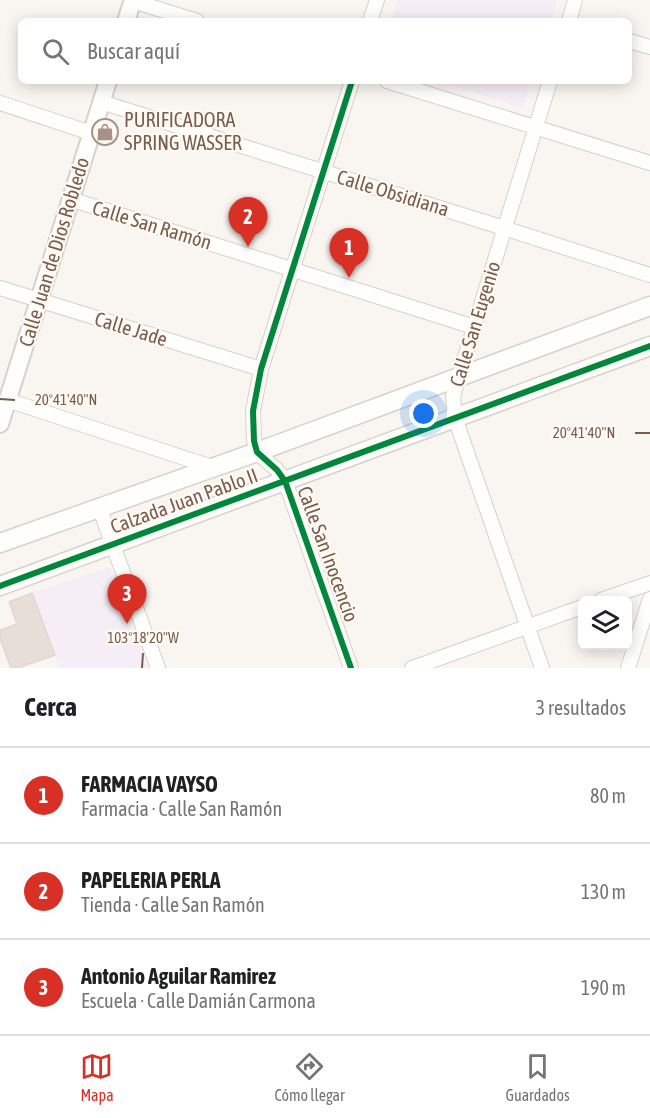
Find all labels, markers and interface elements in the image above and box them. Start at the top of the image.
search box [18,18,632,84]
icon: search [39,35,72,68]
text: Buscar aquí [87,38,180,64]
place label: PURIFICADORA SPRING WASSER [124,108,242,154]
shop icon: PURIFICADORA SPRING WASSER [90,117,120,147]
street label: Calle Juan de Dios Robledo [14,155,93,349]
street label: Calle Obsidiana [334,165,452,220]
street label: Calle San Ramón [90,195,215,254]
pin: 2 [228,198,268,247]
pin: 1 [330,228,368,278]
street label: Calle San Eugenio [445,258,504,389]
street label: Calle Jade [92,307,170,350]
text: 20°41'40"N [35,391,97,408]
your location [409,399,438,428]
text: 20°41'40"N [553,424,615,441]
street label: Calzada Juan Pablo II [107,463,261,538]
street label: Calle San Inocencio [293,483,364,625]
pin: 3 [108,574,146,624]
map controls [578,596,632,650]
button: layers [578,596,632,650]
text: 103°18'20"W [107,629,179,646]
text: Cerca [24,692,77,722]
text: 3 resultados [536,696,626,719]
text: FARMACIA VAYSO [81,771,218,797]
text: 1 [39,784,48,807]
text: 80 m [590,784,626,807]
text: Farmacia · Calle San Ramón [81,797,282,820]
text: PAPELERIA PERLA [81,867,221,893]
text: 2 [39,880,48,903]
text: 130 m [581,880,626,903]
text: Tienda · Calle San Ramón [81,893,265,916]
text: Antonio Aguilar Ramirez [81,963,276,989]
text: 3 [39,976,48,999]
text: 190 m [581,976,626,999]
text: Escuela · Calle Damián Carmona [81,989,316,1012]
tab: Mapa [80,1050,114,1104]
tab: Cómo llegar [274,1050,345,1104]
tab: Guardados [505,1050,570,1104]

